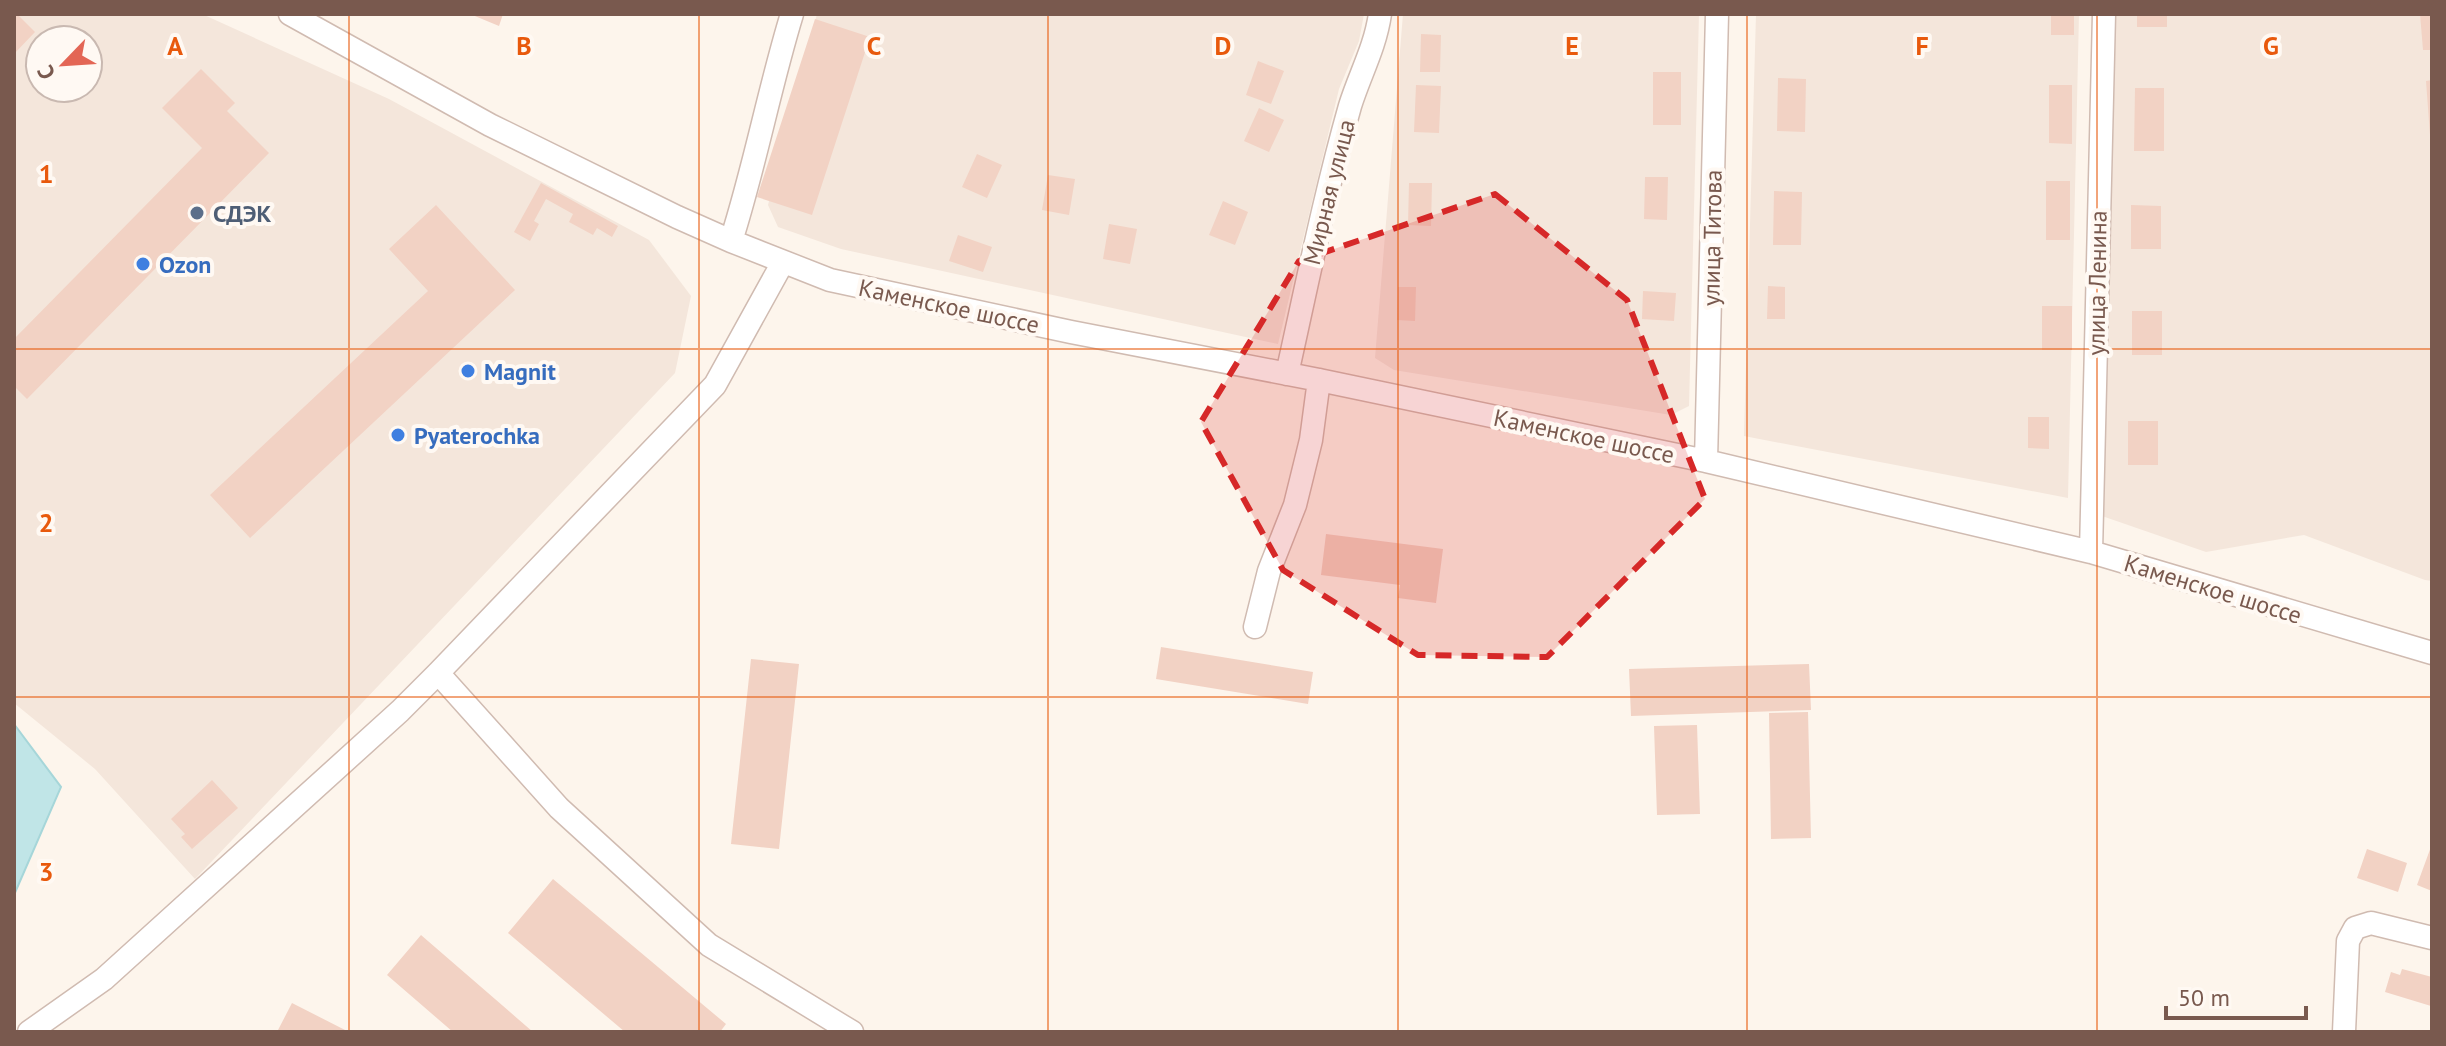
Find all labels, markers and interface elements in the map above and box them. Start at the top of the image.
north arrow [24,24,104,104]
text: A [167,29,183,62]
text: B [516,29,532,62]
text: C [867,29,881,62]
text: D [1215,29,1231,62]
text: E [1565,29,1579,62]
text: F [1915,29,1929,62]
text: G [2263,29,2279,62]
text: С [31,61,61,84]
street label: Мирная улица [1296,116,1362,268]
text: 1 [39,157,53,190]
street label: улица Титова [1695,170,1729,306]
place label: СДЭК [213,198,272,229]
marker: СДЭК [188,204,206,222]
street label: улица Ленина [2080,210,2114,356]
place label: Ozon [159,249,211,280]
marker: Ozon [134,255,152,273]
street label: Каменское шоссе [856,272,1042,340]
place label: Magnit [484,356,557,387]
marker: Magnit [459,362,477,380]
street label: Каменское шоссе [1491,402,1677,470]
place label: Pyaterochka [414,420,540,451]
marker: Pyaterochka [389,426,407,444]
text: 2 [39,506,53,539]
street label: Каменское шоссе [2121,547,2305,631]
text: 3 [39,855,53,888]
scale bar [2166,970,2306,1020]
text: 50 m [2178,982,2230,1013]

